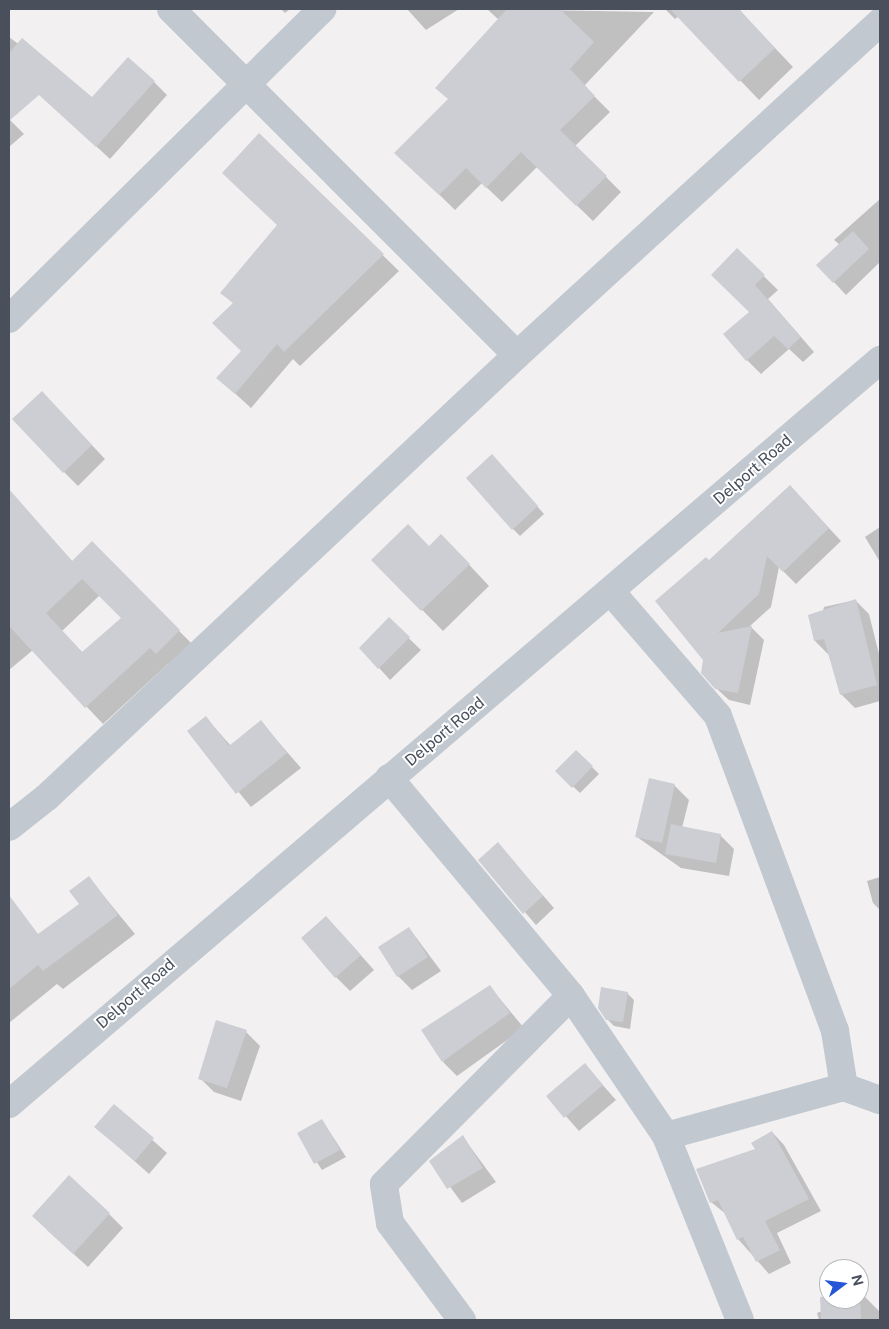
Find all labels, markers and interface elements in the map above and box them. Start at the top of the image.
street label: Delport Road [710,431,796,509]
street label: Delport Road [401,693,489,771]
street label: Delport Road [93,955,179,1033]
north arrow [819,1259,869,1309]
text: N [848,1273,867,1288]

